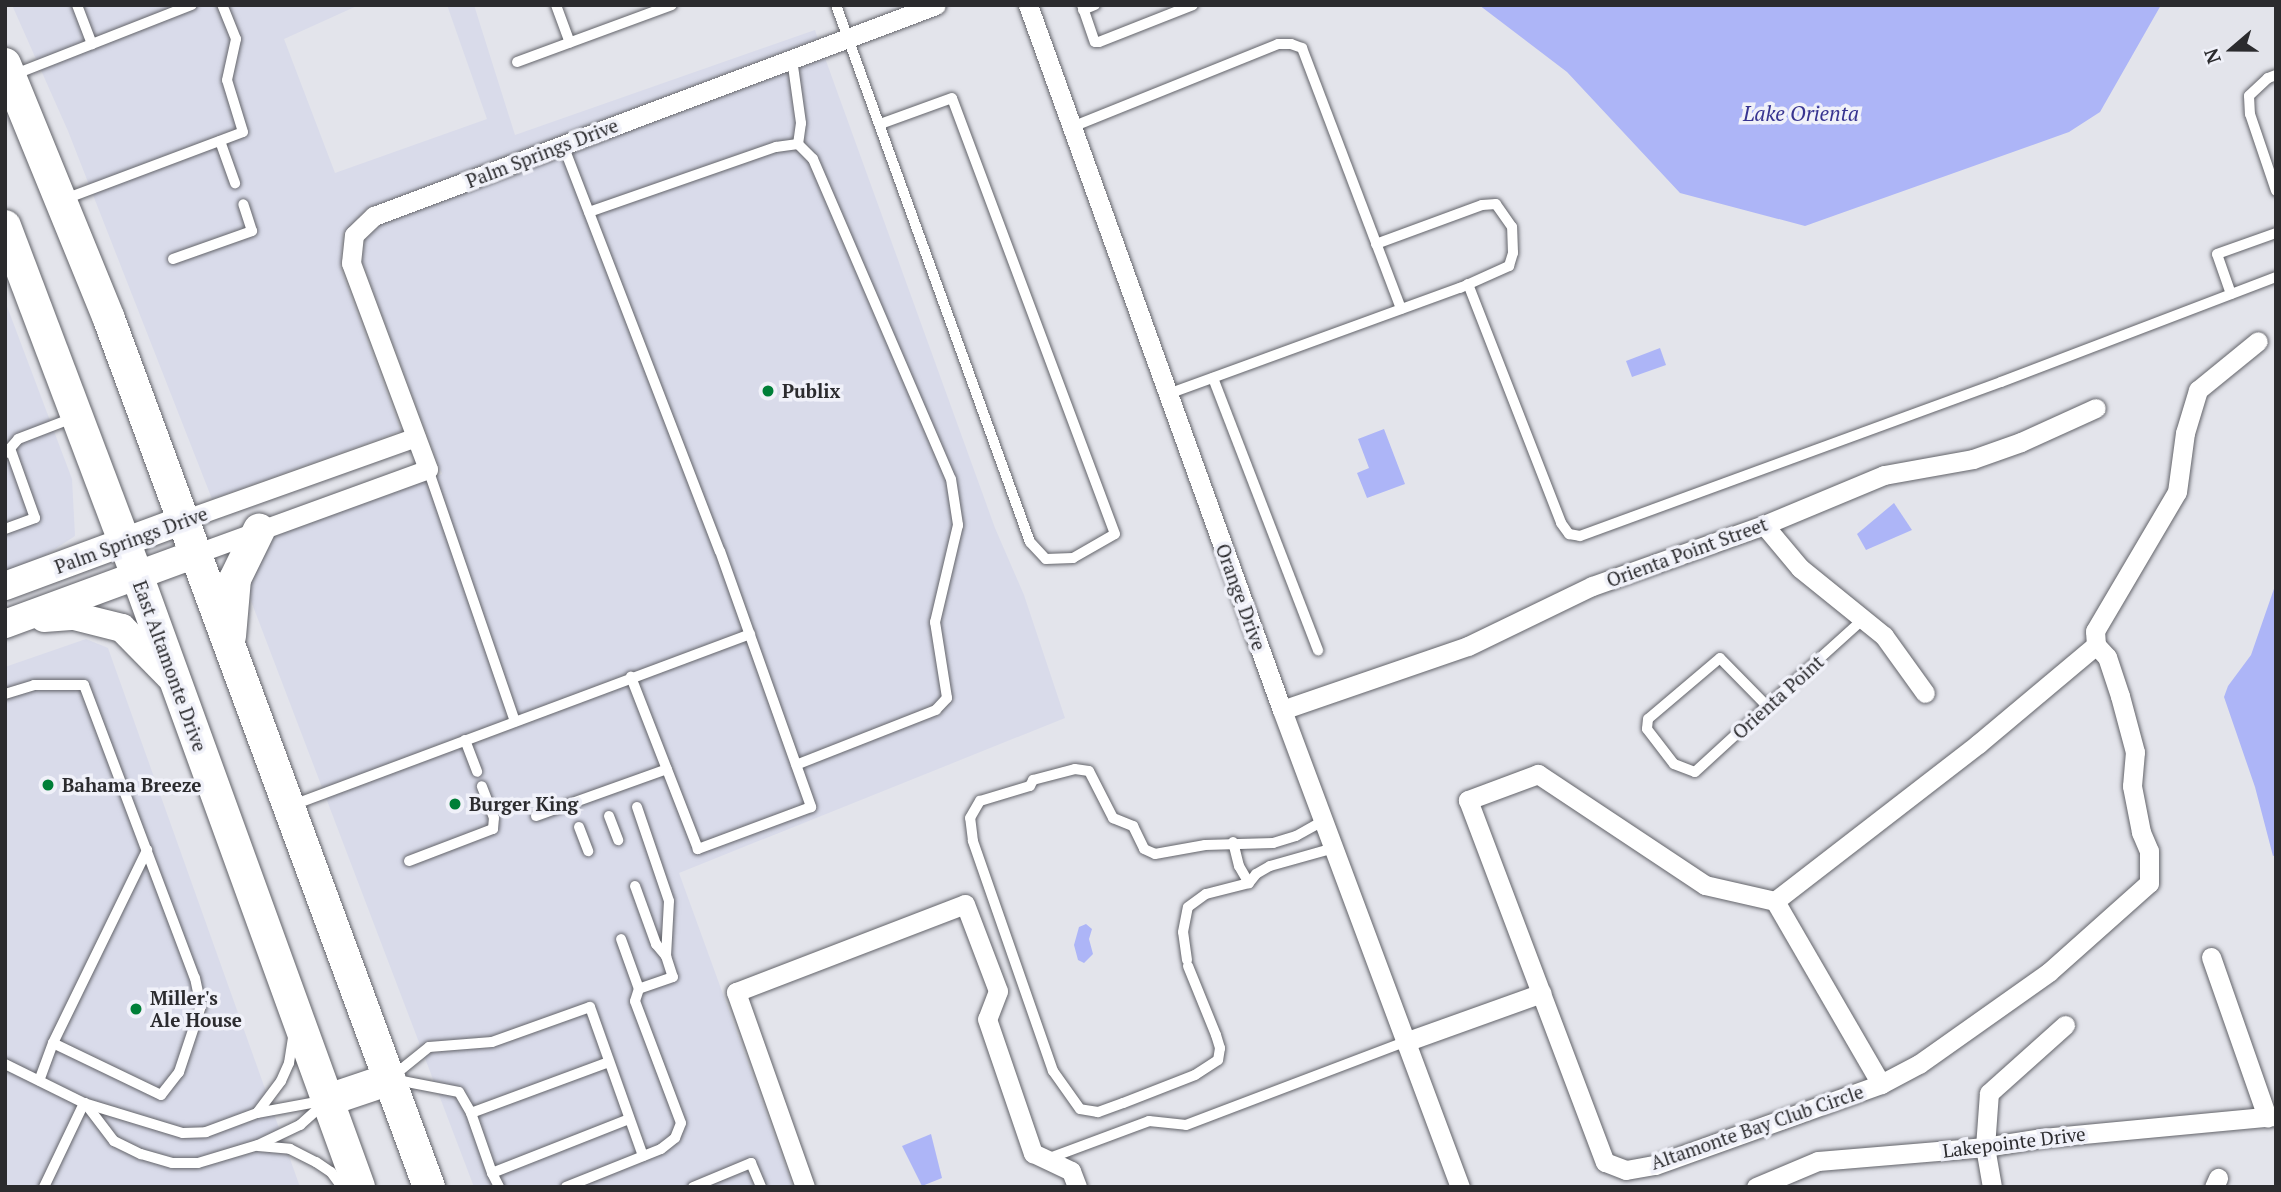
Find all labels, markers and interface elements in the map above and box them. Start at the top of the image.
north arrow [2197,14,2267,84]
text: N [2198,45,2226,67]
water label: Lake Orienta [1743,100,1859,126]
street label: Palm Springs Drive [463,114,621,192]
place label: Publix [782,380,840,402]
marker: Publix [760,383,776,399]
street label: Palm Springs Drive [51,502,211,578]
street label: Orienta Point Street [1603,512,1771,592]
street label: Orange Drive [1211,541,1271,653]
street label: East Altamonte Drive [128,577,212,755]
street label: Orienta Point [1728,650,1828,744]
place label: Bahama Breeze [62,774,201,796]
marker: Bahama Breeze [40,777,56,793]
place label: Burger King [469,793,578,815]
marker: Burger King [447,796,463,812]
place label: Miller's Ale House [150,987,242,1031]
marker: Miller's Ale House [128,1001,144,1017]
street label: Altamonte Bay Club Circle [1648,1080,1866,1174]
street label: Lakepointe Drive [1941,1122,2087,1162]

